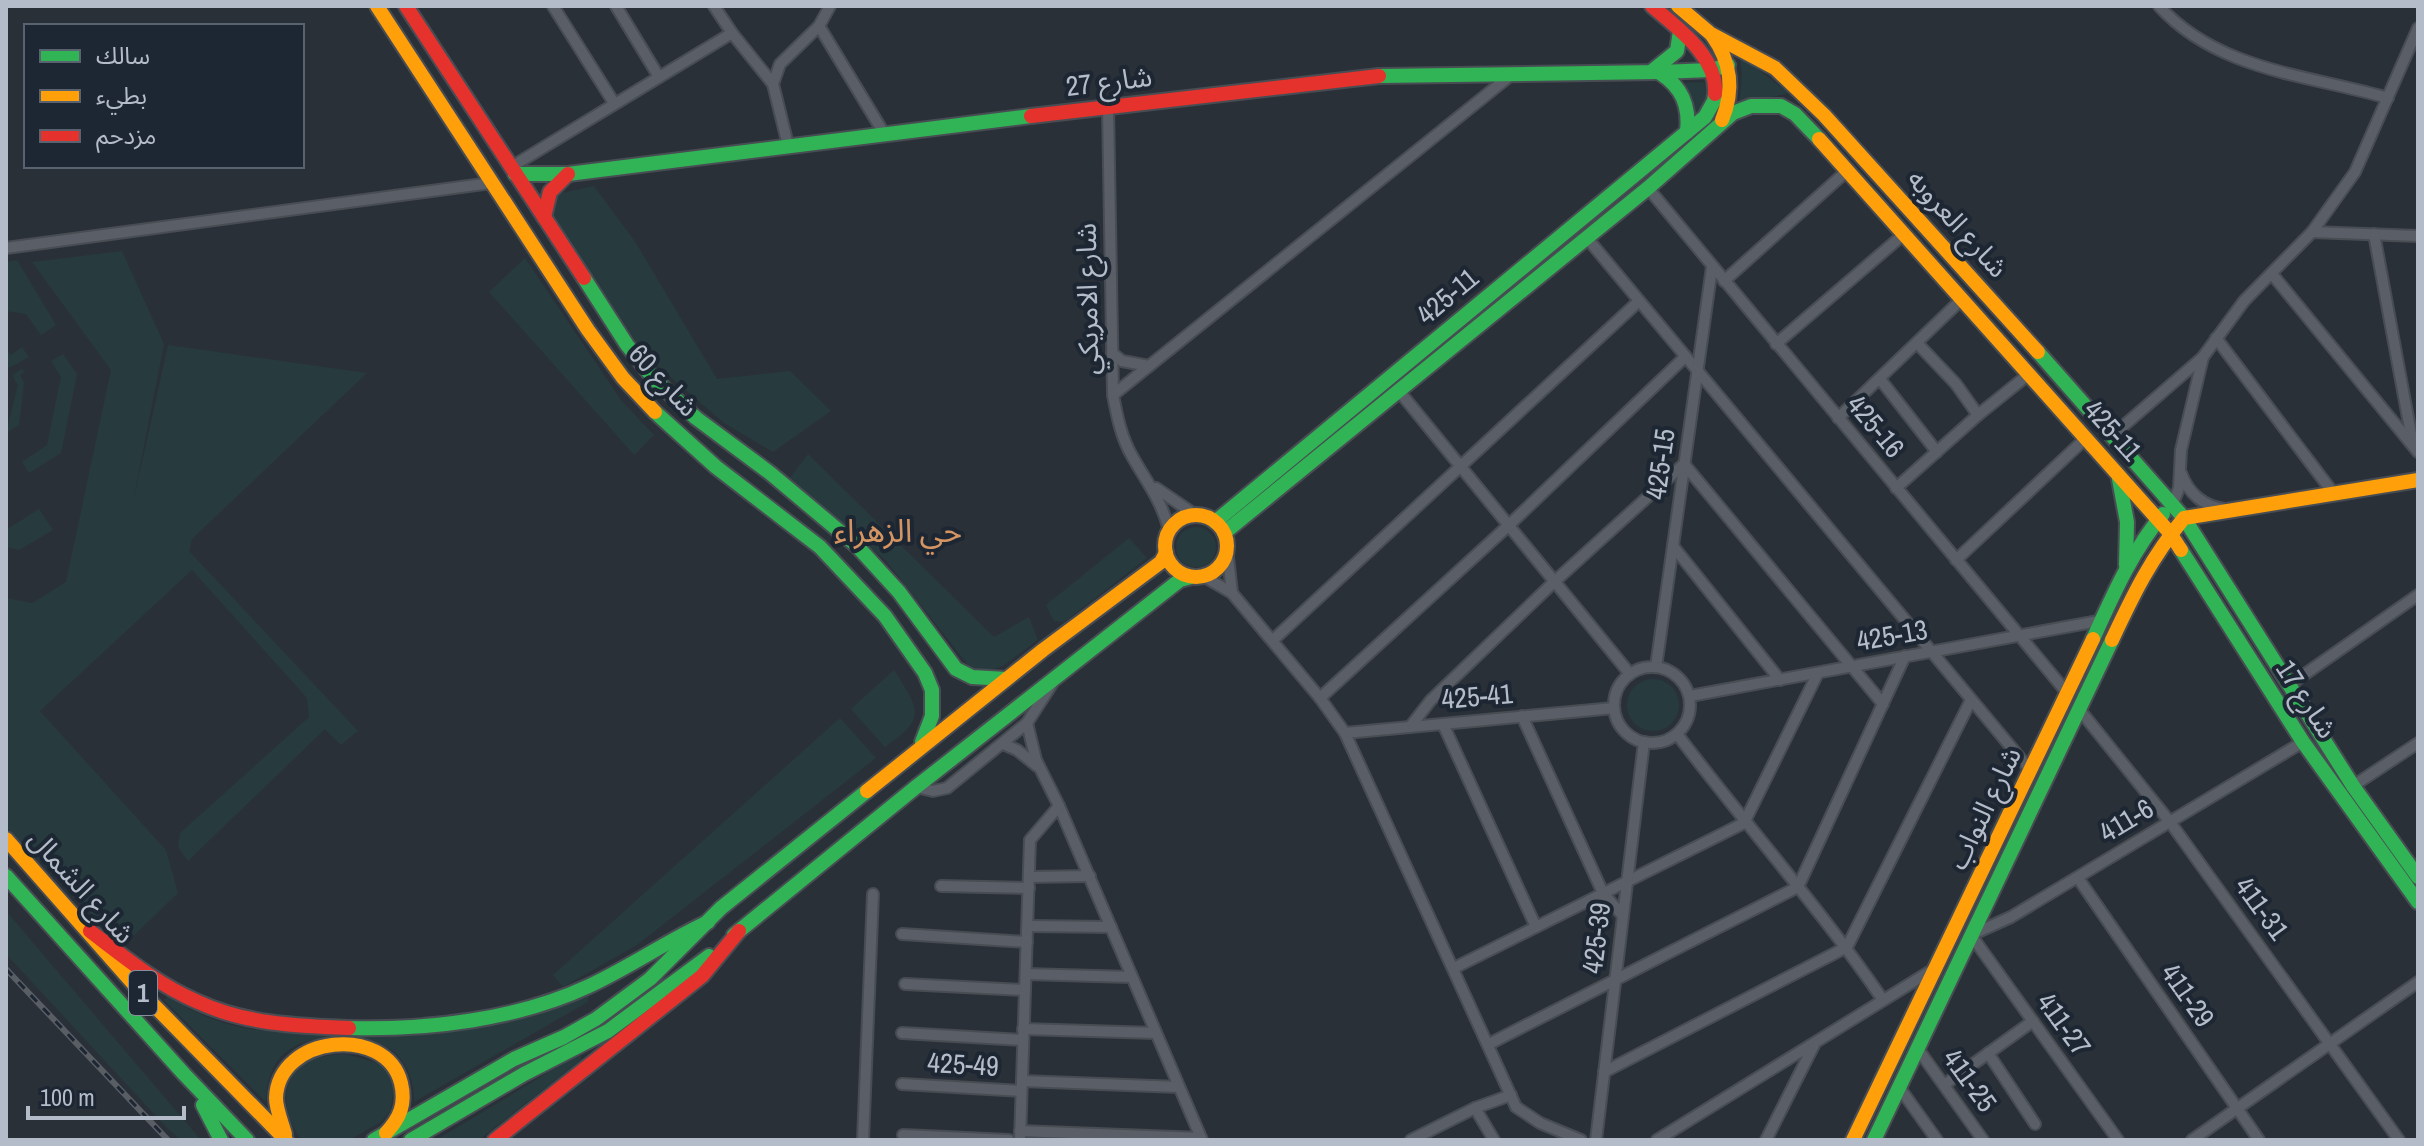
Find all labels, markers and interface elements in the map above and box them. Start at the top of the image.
legend [24,24,304,168]
text: سالك [96,39,150,71]
street label: شارع 27 [1064,57,1154,107]
text: بطيء [96,79,147,115]
text: مزدحم [96,119,156,153]
street label: شارع العروبه [1897,160,2017,287]
street label: شارع الامريكي [1067,223,1110,375]
street label: 425-11 [1408,259,1486,333]
street label: شارع 60 [619,335,707,426]
street label: 425-16 [1838,386,1914,466]
street label: 425-11 [2076,391,2151,469]
street label: 425-15 [1636,426,1684,502]
district label: حي الزهراء [834,509,962,555]
street label: 425-13 [1854,610,1930,660]
street label: شارع 17 [2266,652,2346,747]
street label: 425-41 [1440,674,1514,718]
street label: شارع النواب [1938,740,2032,877]
street label: 411-6 [2092,789,2160,851]
street label: شارع الشمال [19,820,144,953]
street label: 411-31 [2226,869,2298,948]
street label: 425-39 [1573,900,1619,976]
street label: 411-29 [2152,956,2224,1034]
road number: 1 [129,971,157,1015]
street label: 411-27 [2028,985,2100,1063]
street label: 411-25 [1934,1041,2006,1119]
street label: 425-49 [926,1043,1000,1085]
scale bar [28,1070,184,1120]
text: 100 m [40,1081,95,1113]

